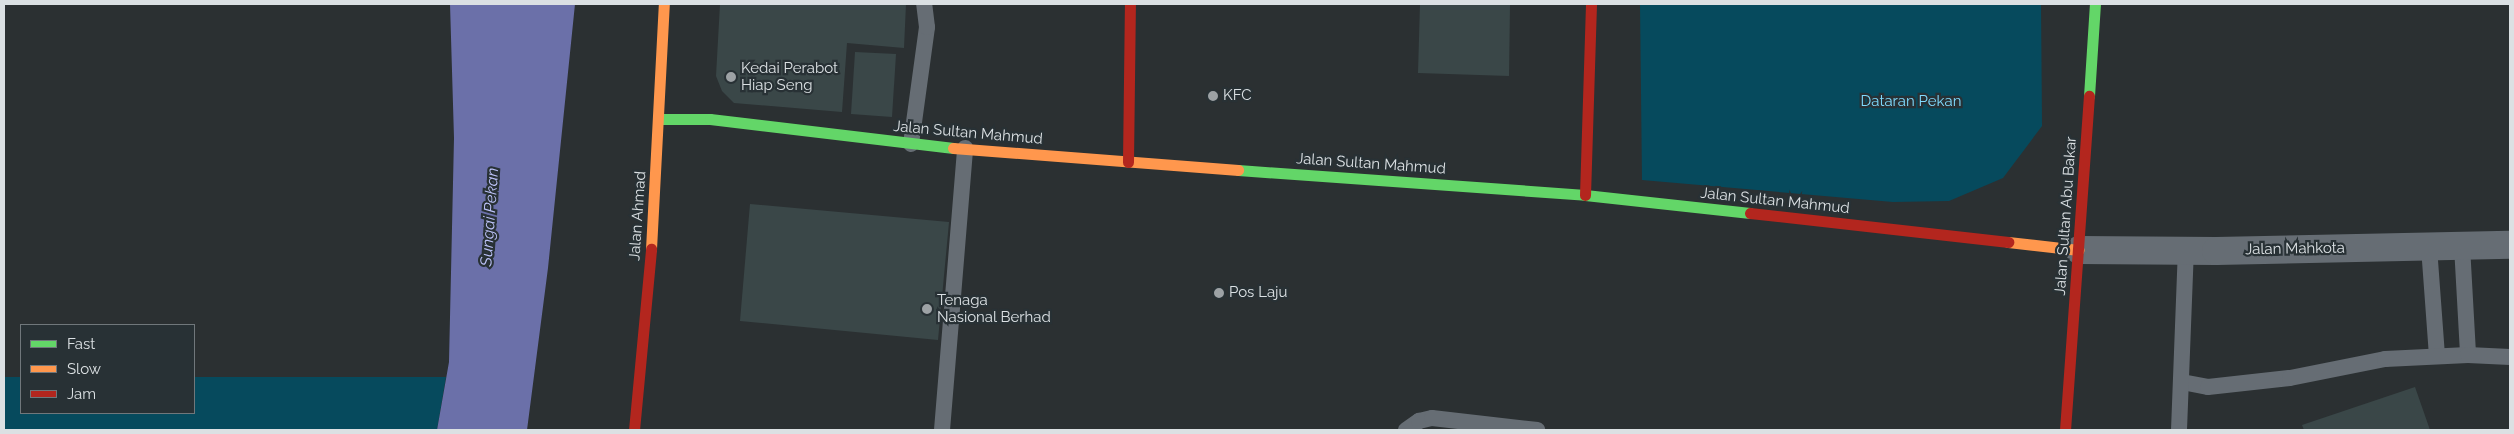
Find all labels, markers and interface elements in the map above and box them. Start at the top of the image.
place label: Kedai Perabot Hiap Seng [741,59,838,94]
marker: Kedai Perabot Hiap Seng [725,71,737,83]
place label: KFC [1223,87,1252,105]
marker: KFC [1207,90,1219,102]
park label: Dataran Pekan [1861,93,1961,111]
street label: Jalan Sultan Mahmud [893,117,1043,149]
street label: Jalan Sultan Abu Bakar [2051,136,2081,296]
street label: Jalan Sultan Mahmud [1296,150,1446,178]
water label: Sungai Pekan [477,167,503,267]
street label: Jalan Ahmad [626,170,650,262]
street label: Jalan Sultan Mahmud [1699,184,1851,218]
street label: Jalan Mahkota [2245,239,2345,259]
place label: Pos Laju [1229,284,1287,302]
marker: Pos Laju [1213,287,1225,299]
place label: Tenaga Nasional Berhad [937,291,1051,326]
marker: Tenaga Nasional Berhad [921,303,933,315]
legend [20,324,195,414]
text: Fast [67,335,95,353]
text: Slow [67,360,101,378]
text: Jam [67,385,96,403]

